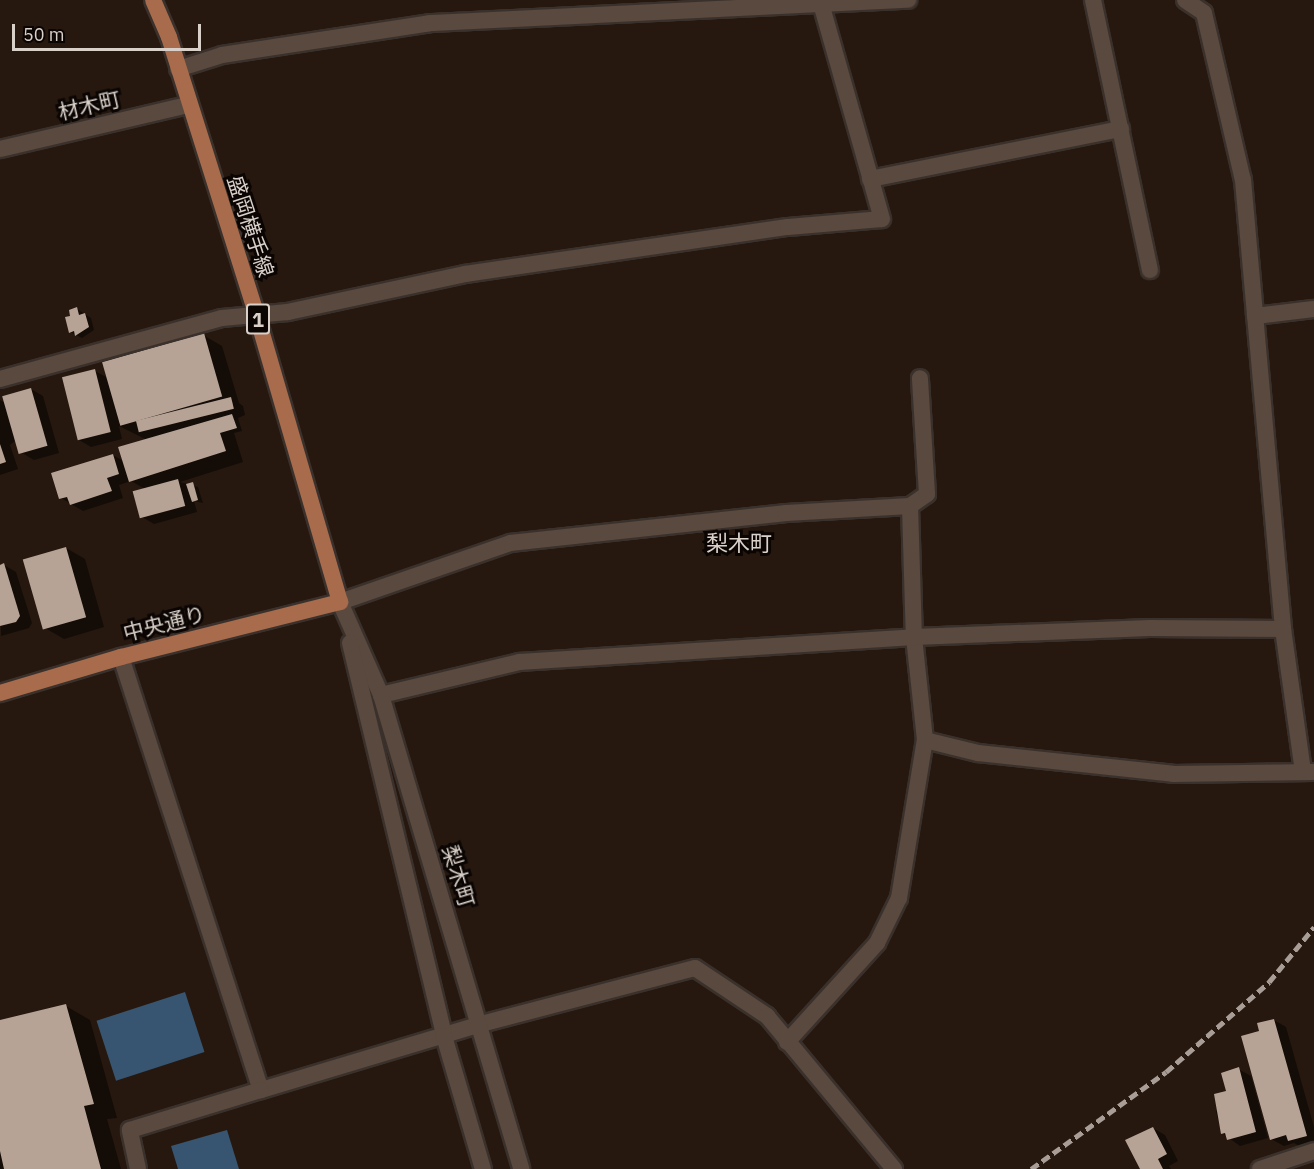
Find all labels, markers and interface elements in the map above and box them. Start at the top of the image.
scale bar [15,12,204,50]
text: 50 m [23,23,65,46]
street label: 材木町 [55,86,123,124]
street label: 盛岡横手線 [223,172,279,280]
road number: 1 [246,302,270,336]
district label: 梨木町 [706,530,772,556]
street label: 中央通り [120,601,208,645]
street label: 梨木町 [438,842,480,910]

